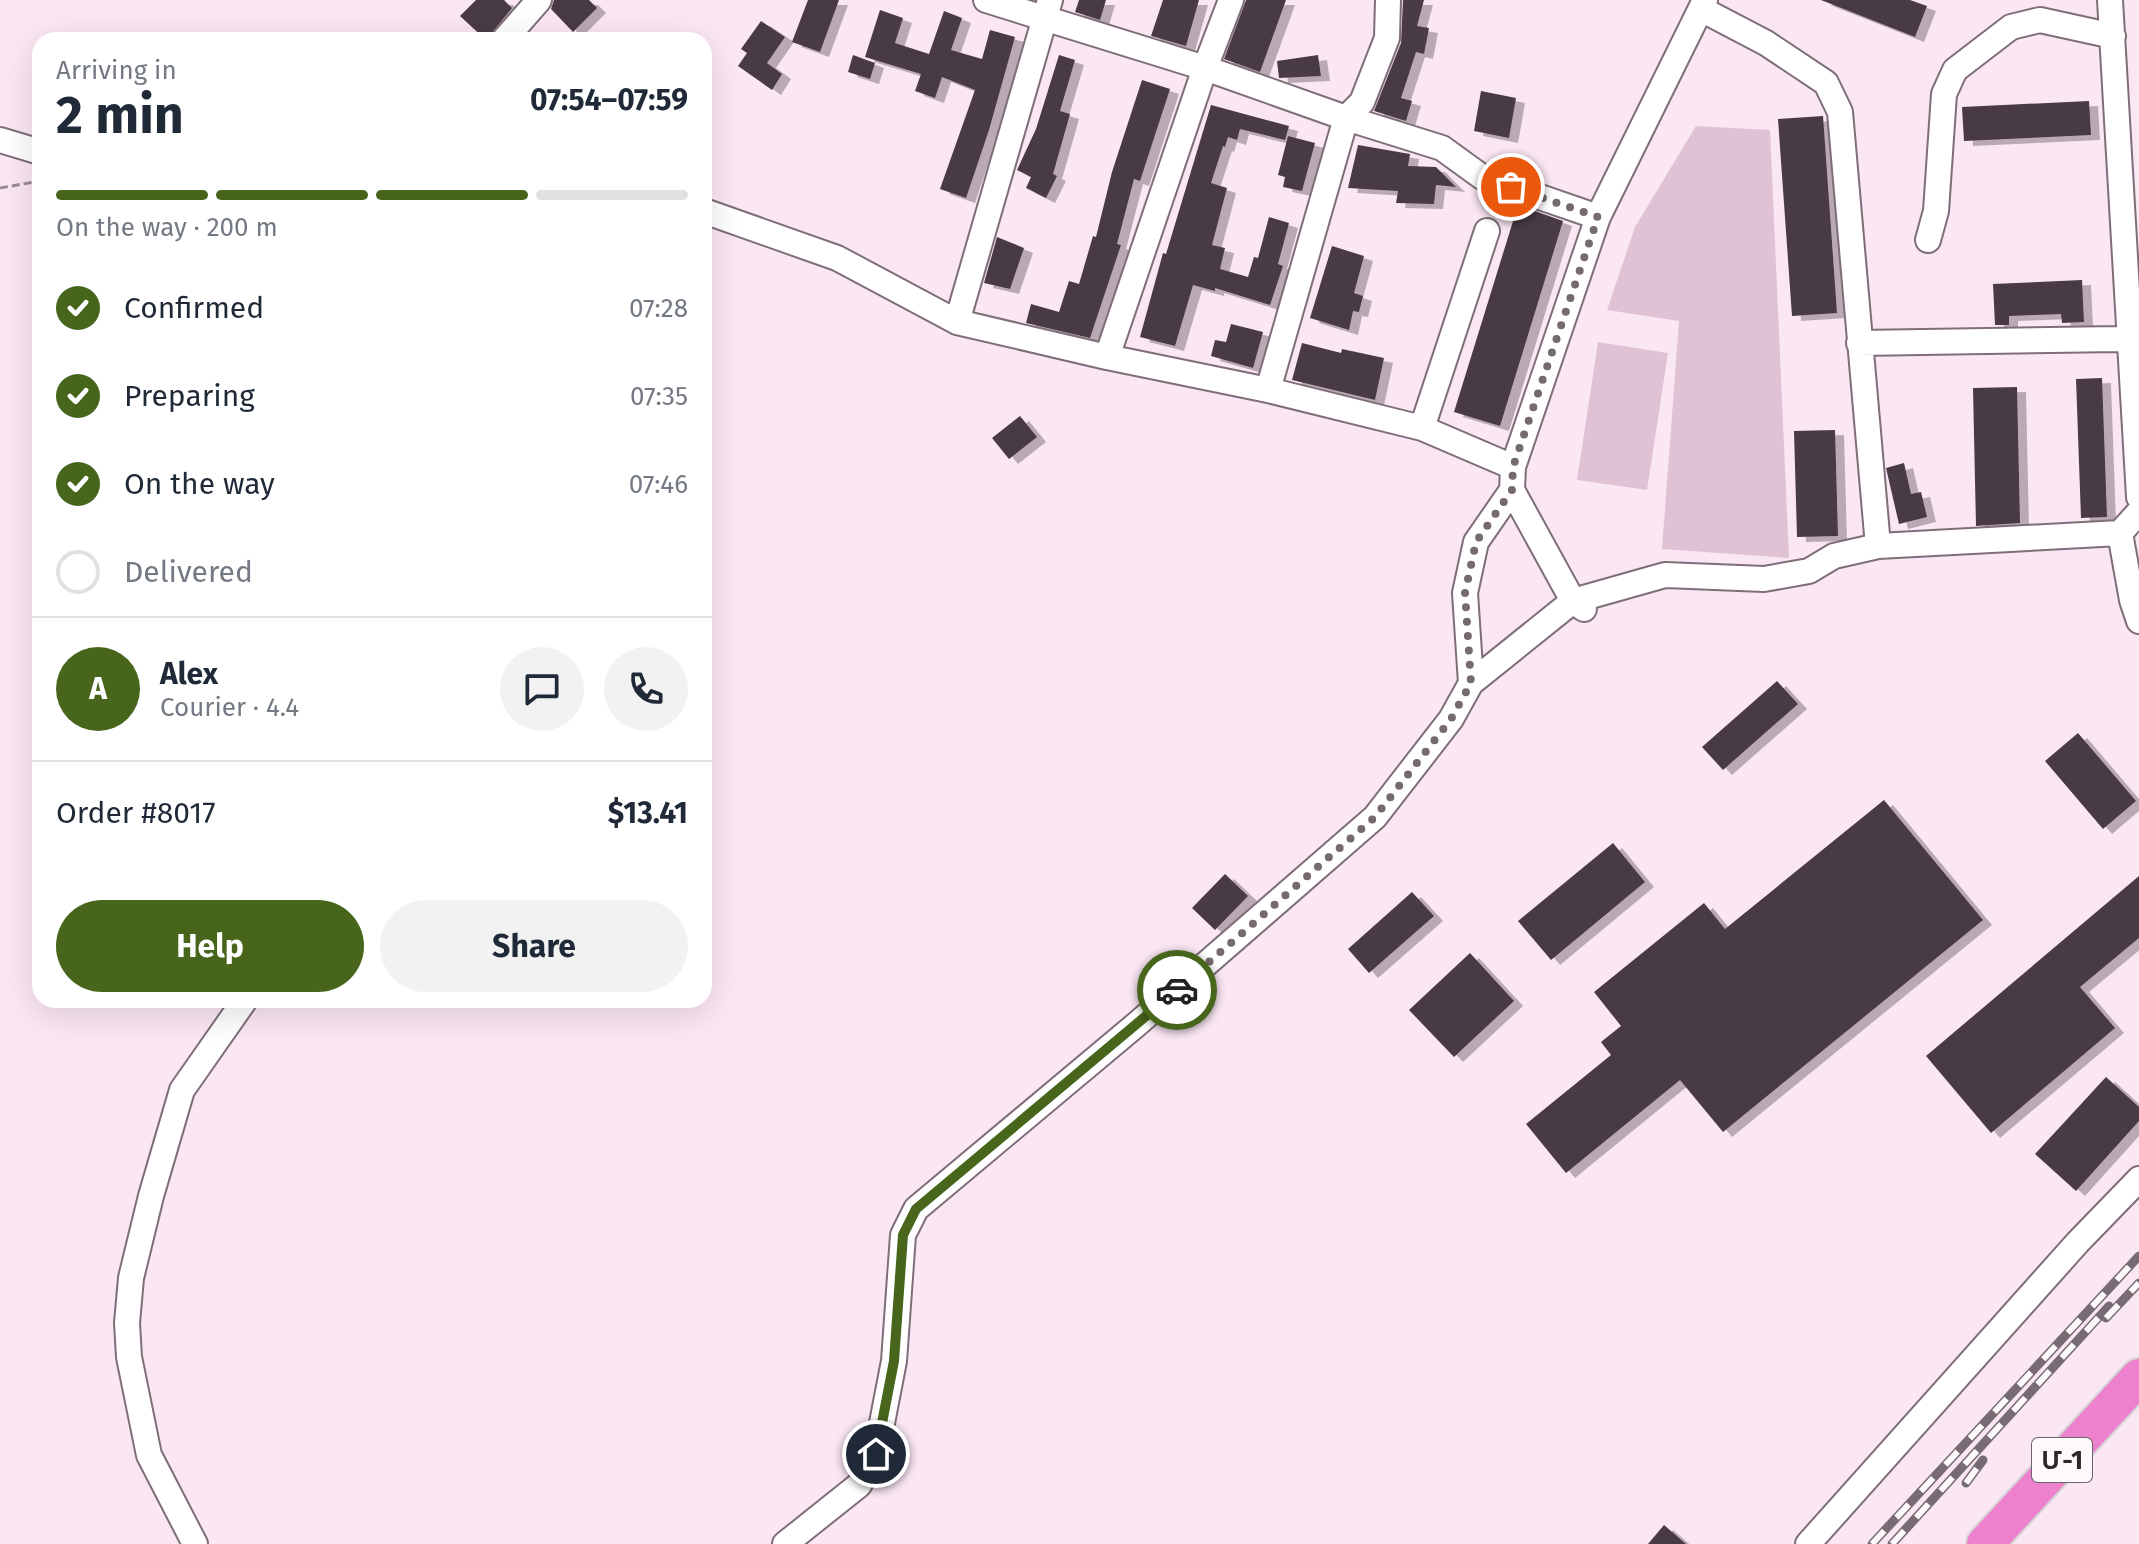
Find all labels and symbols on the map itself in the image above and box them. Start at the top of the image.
pin [1477,153,1545,221]
courier [1137,950,1217,1030]
pin [842,1420,910,1488]
road number: Մ-1 [2032,1438,2092,1482]

